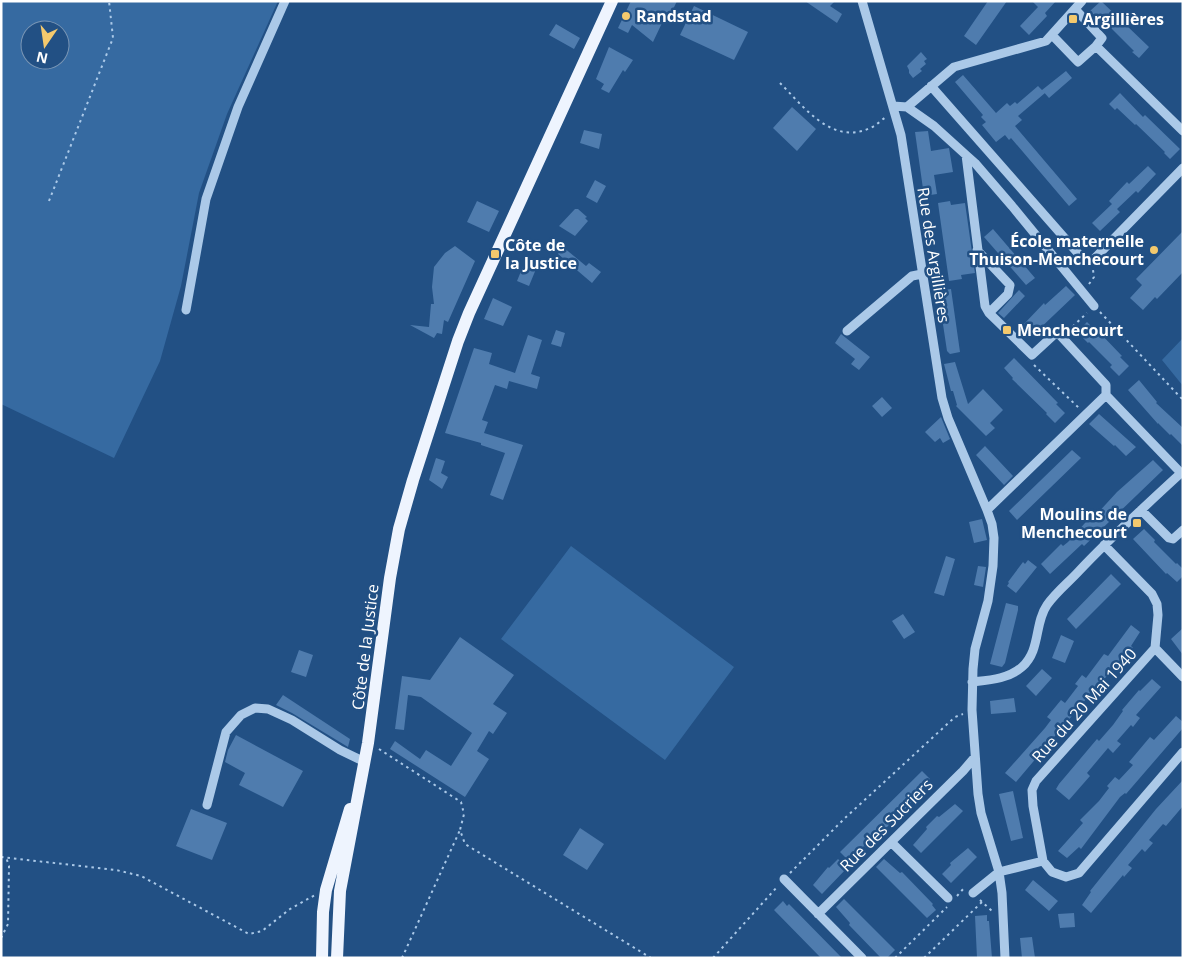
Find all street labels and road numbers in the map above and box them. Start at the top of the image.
street label: Rue des Argillières [912,186,956,324]
street label: Côte de la Justice [346,583,384,711]
street label: Rue du 20 Mai 1940 [1027,643,1141,767]
street label: Rue des Sucriers [835,774,937,876]

